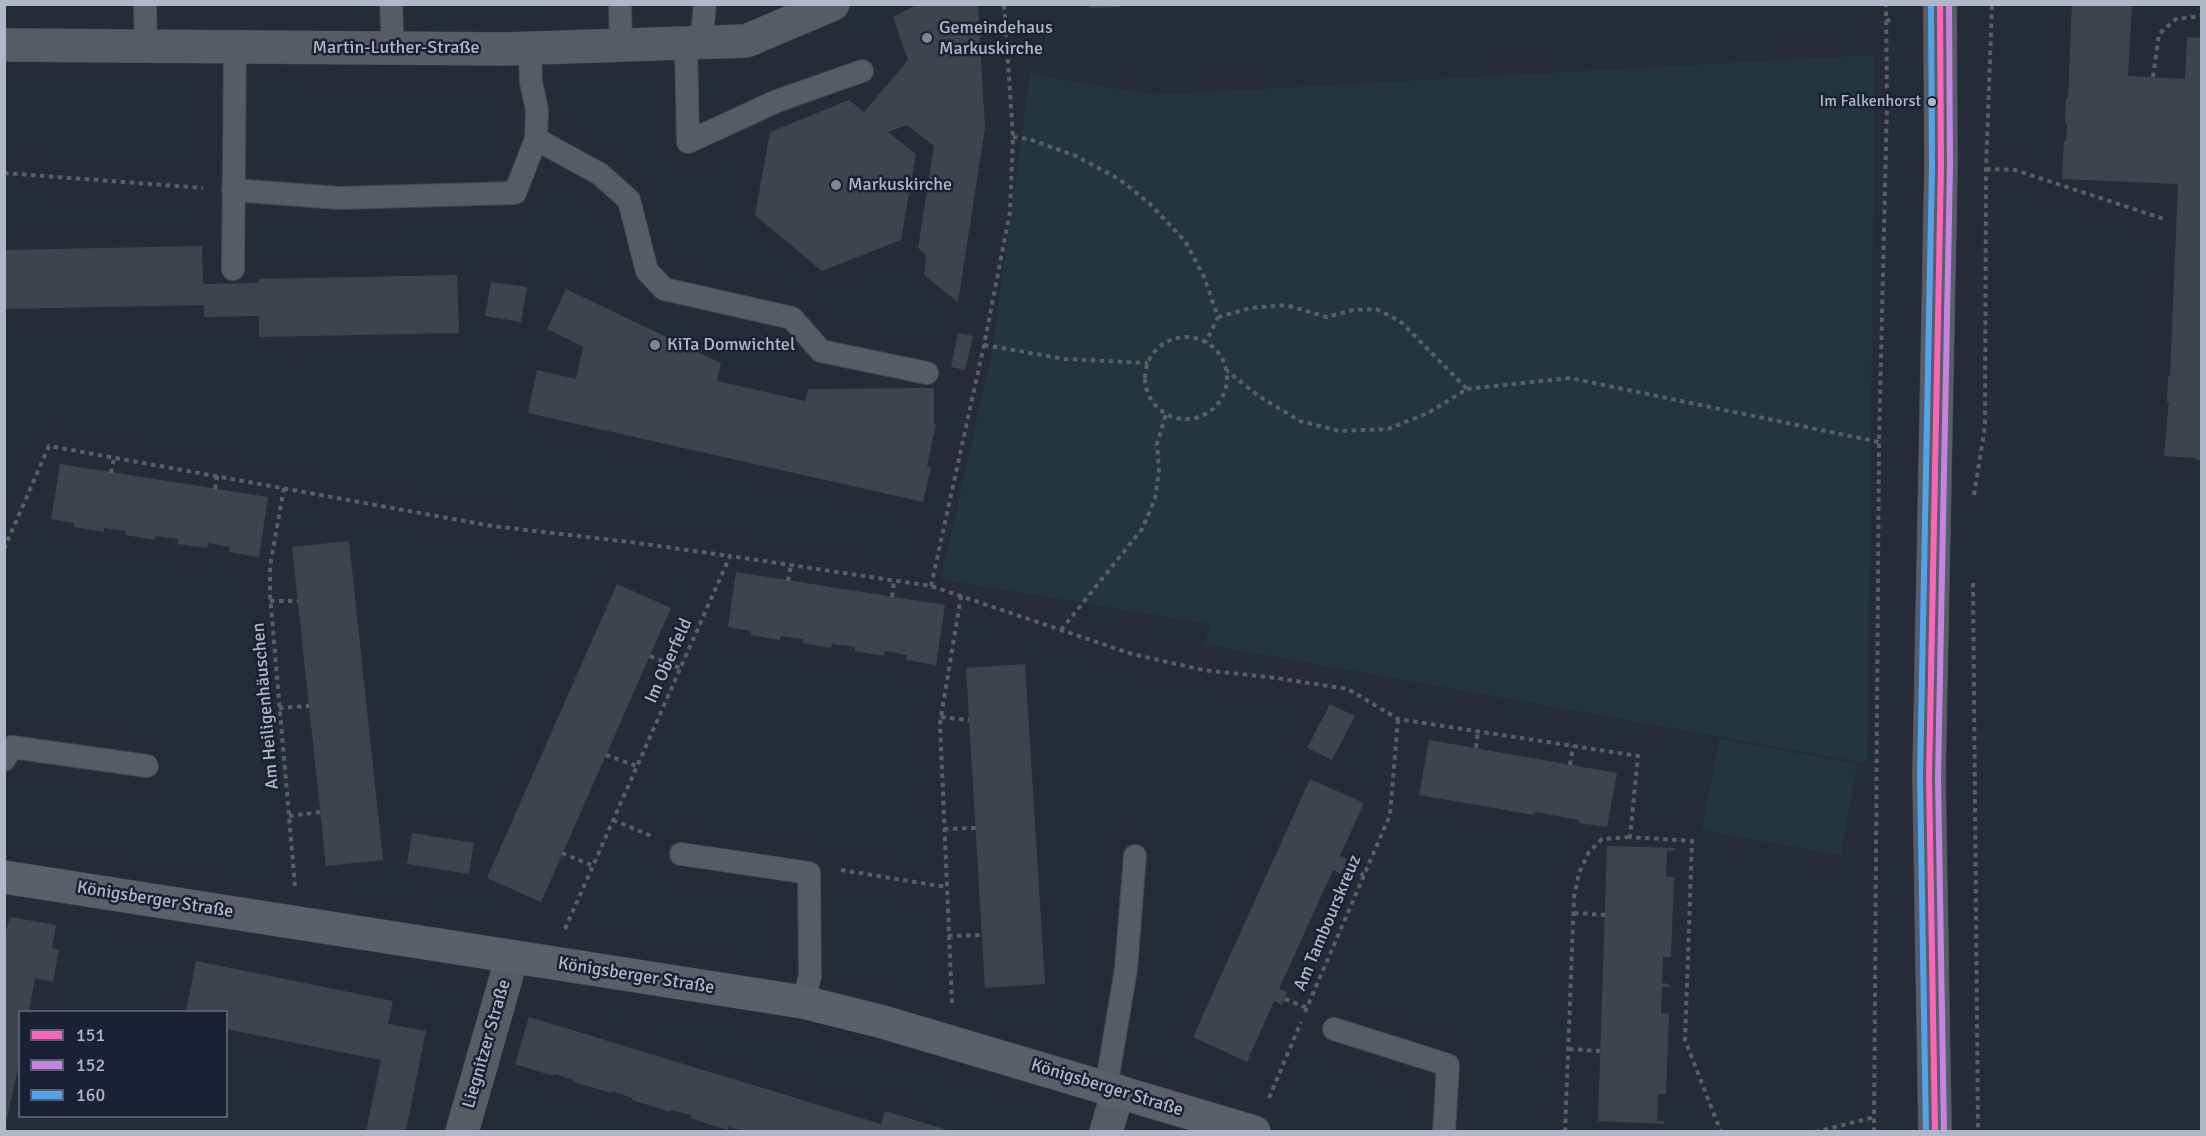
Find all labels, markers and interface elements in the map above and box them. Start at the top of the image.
place label: Gemeindehaus Markuskirche [939,17,1053,60]
marker: Gemeindehaus Markuskirche [920,31,934,45]
street label: Martin-Luther-Straße [312,37,480,59]
place label: Im Falkenhorst [1819,92,1921,112]
marker: Im Falkenhorst [1926,96,1938,108]
place label: Markuskirche [848,174,952,196]
marker: Markuskirche [829,178,843,192]
place label: KiTa Domwichtel [667,334,795,356]
marker: KiTa Domwichtel [648,338,662,352]
street label: Im Oberfeld [641,615,697,707]
street label: Am Heiligenhäuschen [248,622,284,790]
street label: Am Tambourskreuz [1290,852,1366,994]
street label: Königsberger Straße [75,877,235,923]
street label: Königsberger Straße [556,953,716,999]
street label: Liegnitzer Straße [458,977,516,1111]
legend [18,1010,228,1118]
text: 151 [76,1024,105,1046]
text: 152 [76,1054,105,1076]
street label: Königsberger Straße [1028,1055,1186,1121]
text: 160 [76,1084,105,1106]

